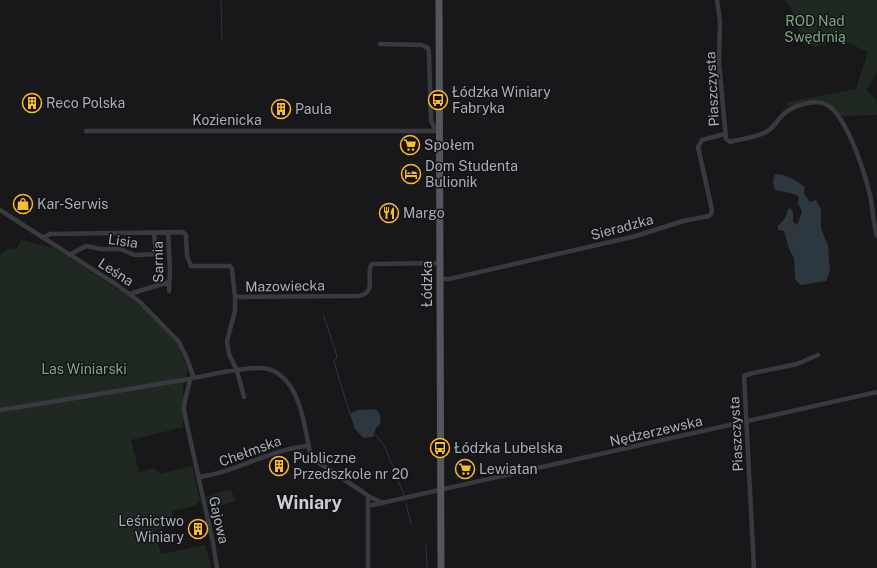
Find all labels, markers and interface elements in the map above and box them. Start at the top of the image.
park label: ROD Nad Swędrnią [784,13,846,45]
street label: Piaszczysta [702,51,722,127]
place label: Łódzka Winiary Fabryka [452,84,551,116]
bus stop icon: Łódzka Winiary Fabryka [427,89,449,111]
building icon: Reco Polska [21,92,43,114]
place label: Reco Polska [46,95,125,111]
building icon: Paula [270,98,292,120]
place label: Paula [295,101,332,117]
street label: Kozienicka [192,112,262,128]
supermarket icon: Społem [399,134,421,156]
place label: Społem [424,137,474,153]
place label: Dom Studenta Bulionik [425,158,518,190]
hotel icon: Dom Studenta Bulionik [400,163,422,185]
shop icon: Kar-Serwis [12,193,34,215]
place label: Kar-Serwis [37,196,108,212]
restaurant icon: Margo [378,202,400,224]
place label: Margo [403,205,445,221]
street label: Sieradzka [589,211,655,243]
street label: Lisia [107,231,139,251]
street label: Sarnia [150,241,166,283]
street label: Leśna [95,255,137,289]
street label: Łódzka [419,261,435,307]
street label: Mazowiecka [245,277,325,295]
park label: Las Winiarski [41,361,127,377]
street label: Piaszczysta [726,396,746,472]
street label: Nędzerzewska [608,413,704,449]
street label: Chełmska [217,432,283,470]
bus stop icon: Łódzka Lubelska [429,437,451,459]
place label: Łódzka Lubelska [454,440,563,456]
place label: Publiczne Przedszkole nr 20 [293,450,409,482]
building icon: Publiczne Przedszkole nr 20 [268,455,290,477]
supermarket icon: Lewiatan [454,458,476,480]
place label: Lewiatan [479,461,538,477]
district label: Winiary [276,492,342,513]
street label: Gajowa [206,495,232,545]
place label: Leśnictwo Winiary [118,513,185,545]
building icon: Leśnictwo Winiary [187,518,209,540]

